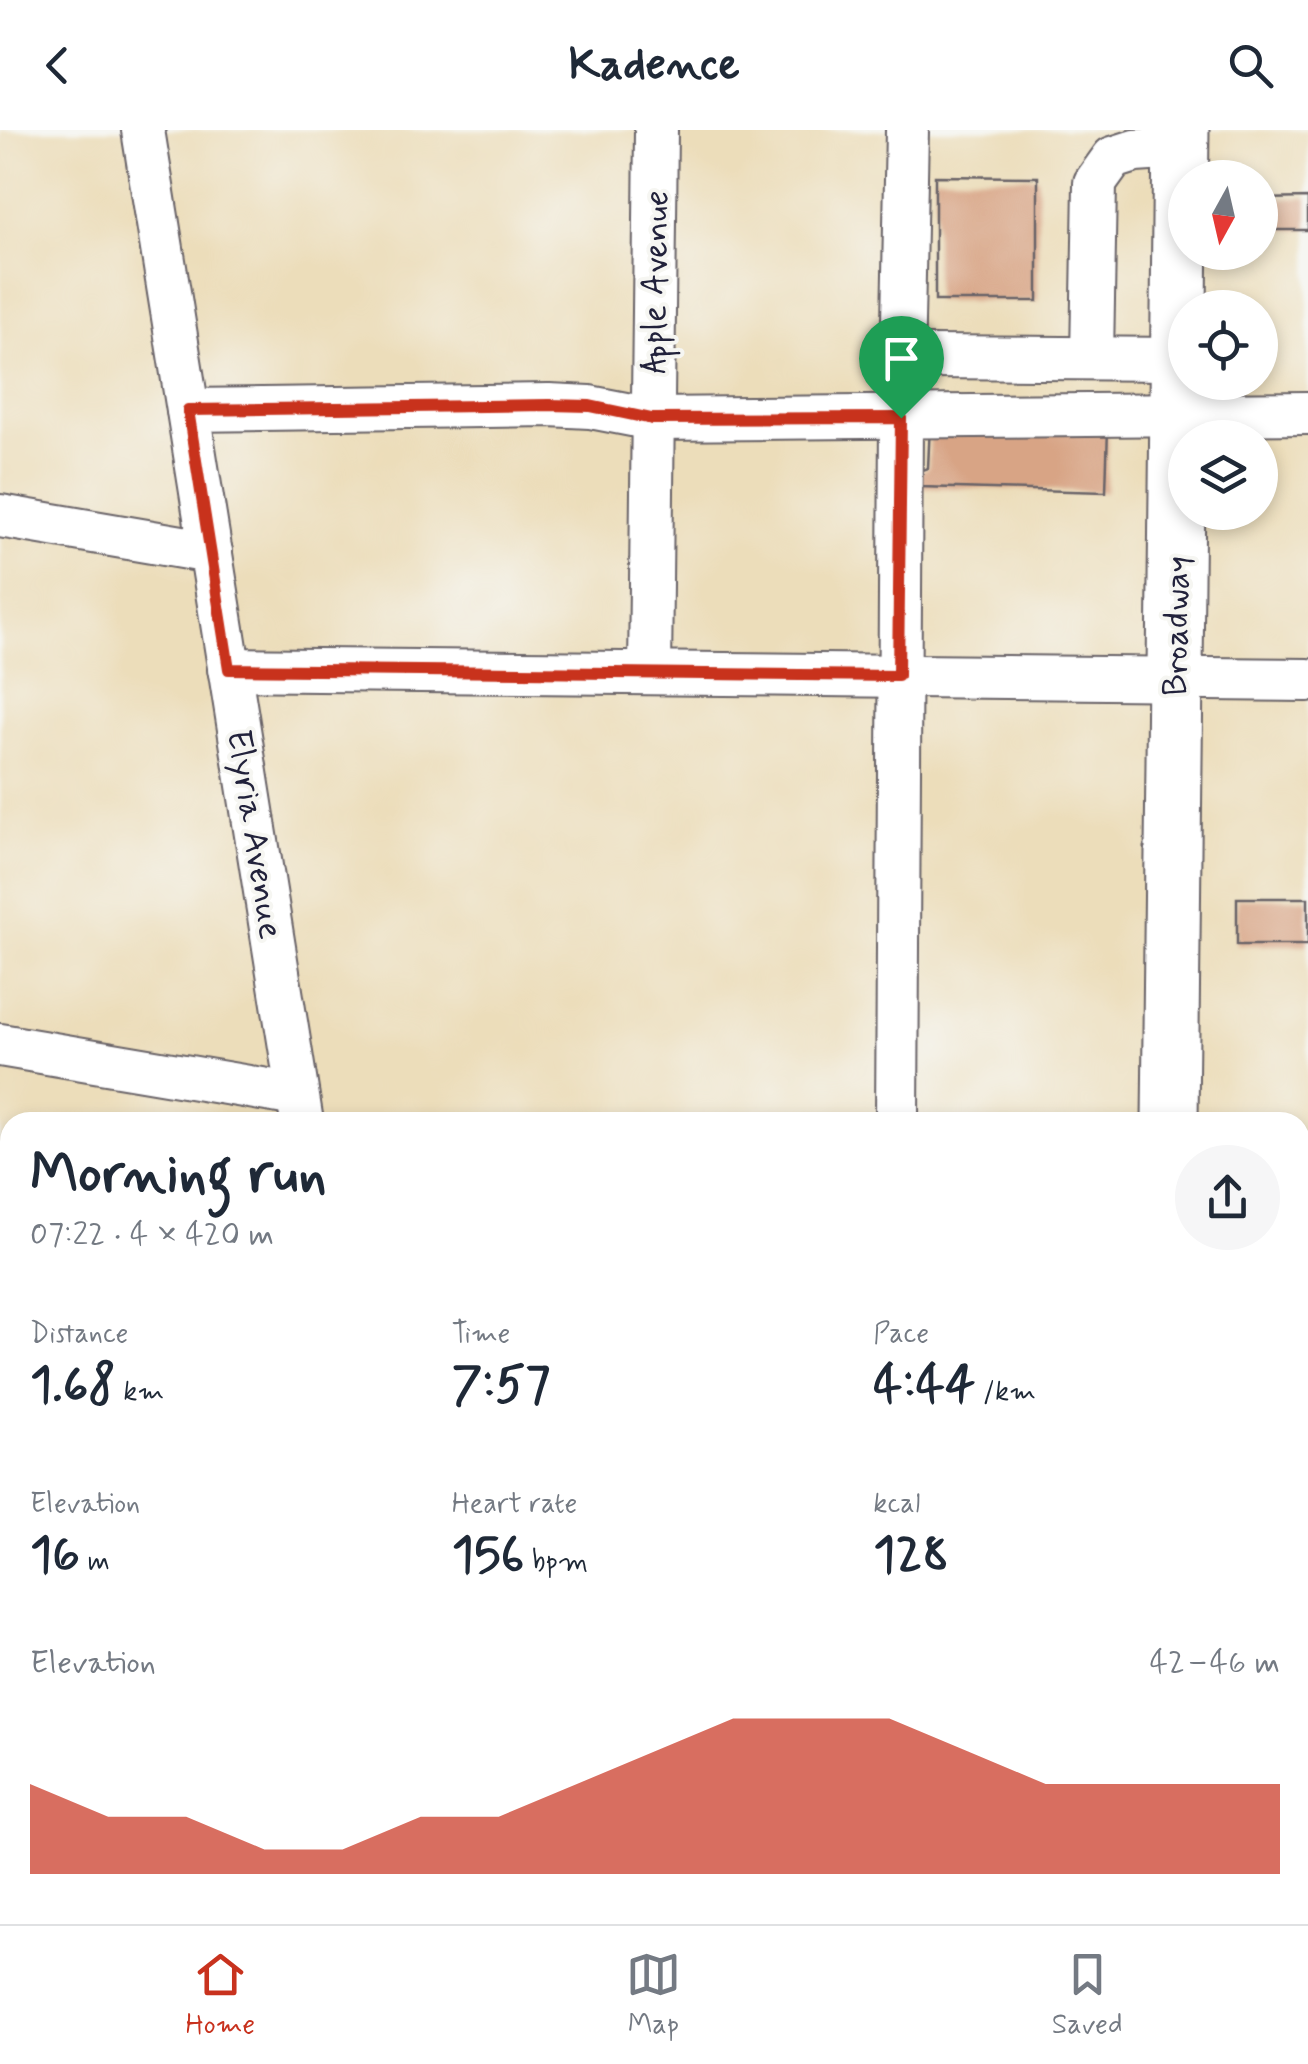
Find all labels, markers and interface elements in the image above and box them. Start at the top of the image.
text: Kadence [568,36,740,95]
icon: back [30,38,85,93]
icon: search [1223,38,1278,93]
north arrow [1168,160,1278,270]
map controls [1168,160,1278,530]
street label: Apple Avenue [631,190,685,374]
button: locate [1168,290,1278,400]
pin [859,316,944,419]
icon: arrive [874,331,929,386]
button: layers [1168,420,1278,530]
street label: Broadway [1153,556,1201,697]
street label: Elyria Avenue [215,726,293,942]
text: Morning run [30,1140,327,1212]
button: share [1175,1145,1280,1250]
text: 07:22 · 4 × 420 m [30,1214,274,1256]
text: Distance [30,1316,128,1353]
text: Time [452,1316,510,1353]
text: Pace [873,1316,929,1353]
text: 1.68 [30,1353,116,1419]
text: 7:57 [452,1353,551,1419]
text: 4:44 [873,1353,975,1419]
text: km [116,1374,164,1411]
text: /km [975,1374,1036,1411]
text: Elevation [30,1486,140,1523]
text: Heart rate [452,1486,577,1523]
text: kcal [873,1486,920,1523]
text: 16 [30,1523,80,1589]
text: 156 [452,1523,524,1589]
text: 128 [873,1523,949,1589]
text: m [80,1544,110,1581]
text: bpm [524,1544,588,1581]
text: Elevation [30,1642,156,1684]
text: 42–46 m [1149,1642,1280,1684]
tab: Home [185,1947,255,2044]
tab: Map [626,1947,681,2044]
tab: Saved [1052,1947,1123,2044]

